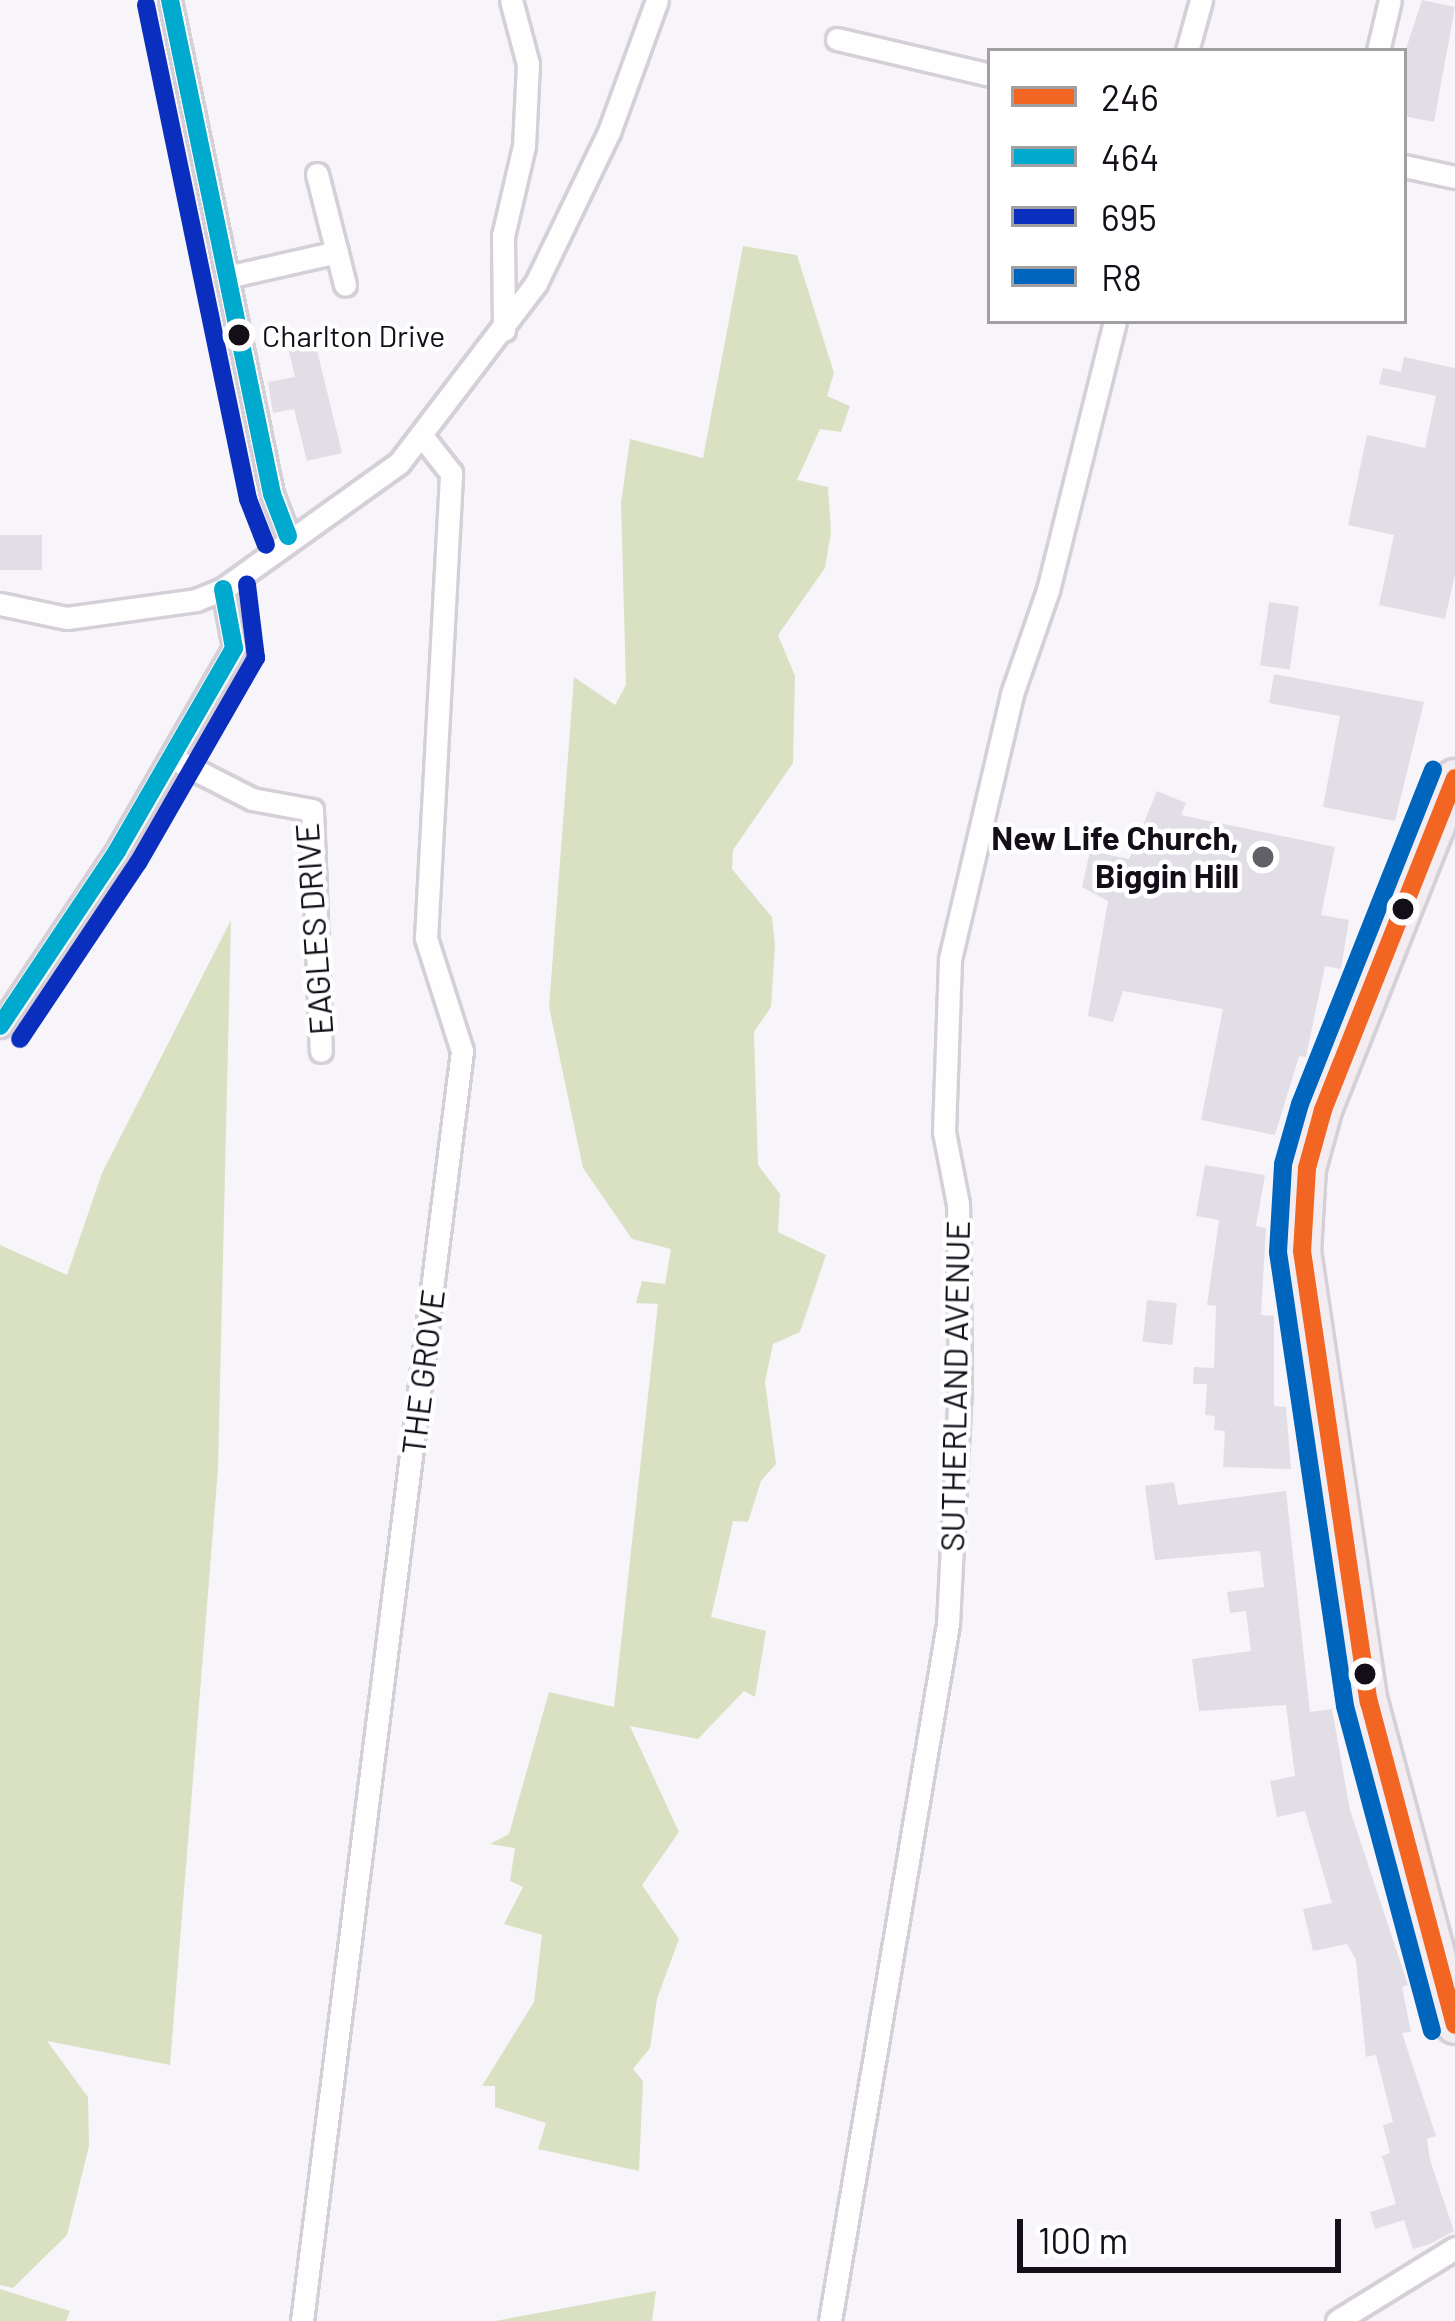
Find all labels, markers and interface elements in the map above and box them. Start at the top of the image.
legend [987,48,1407,324]
text: 246 [1101,75,1159,118]
text: 464 [1101,135,1159,178]
text: 695 [1101,195,1157,238]
text: R8 [1101,255,1142,298]
place label: Charlton Drive [262,317,445,353]
marker: Charlton Drive [228,324,250,346]
place label: New Life Church, Biggin Hill [991,818,1239,896]
street label: EAGLES DRIVE [287,822,341,1036]
marker: New Life Church, Biggin Hill [1250,844,1276,870]
unlabelled marker [1392,898,1414,920]
street label: SUTHERLAND AVENUE [932,1220,978,1552]
street label: THE GROVE [393,1287,453,1457]
unlabelled marker [1354,1663,1376,1685]
scale bar [1023,2195,1347,2269]
text: 100 m [1038,2218,1128,2261]

